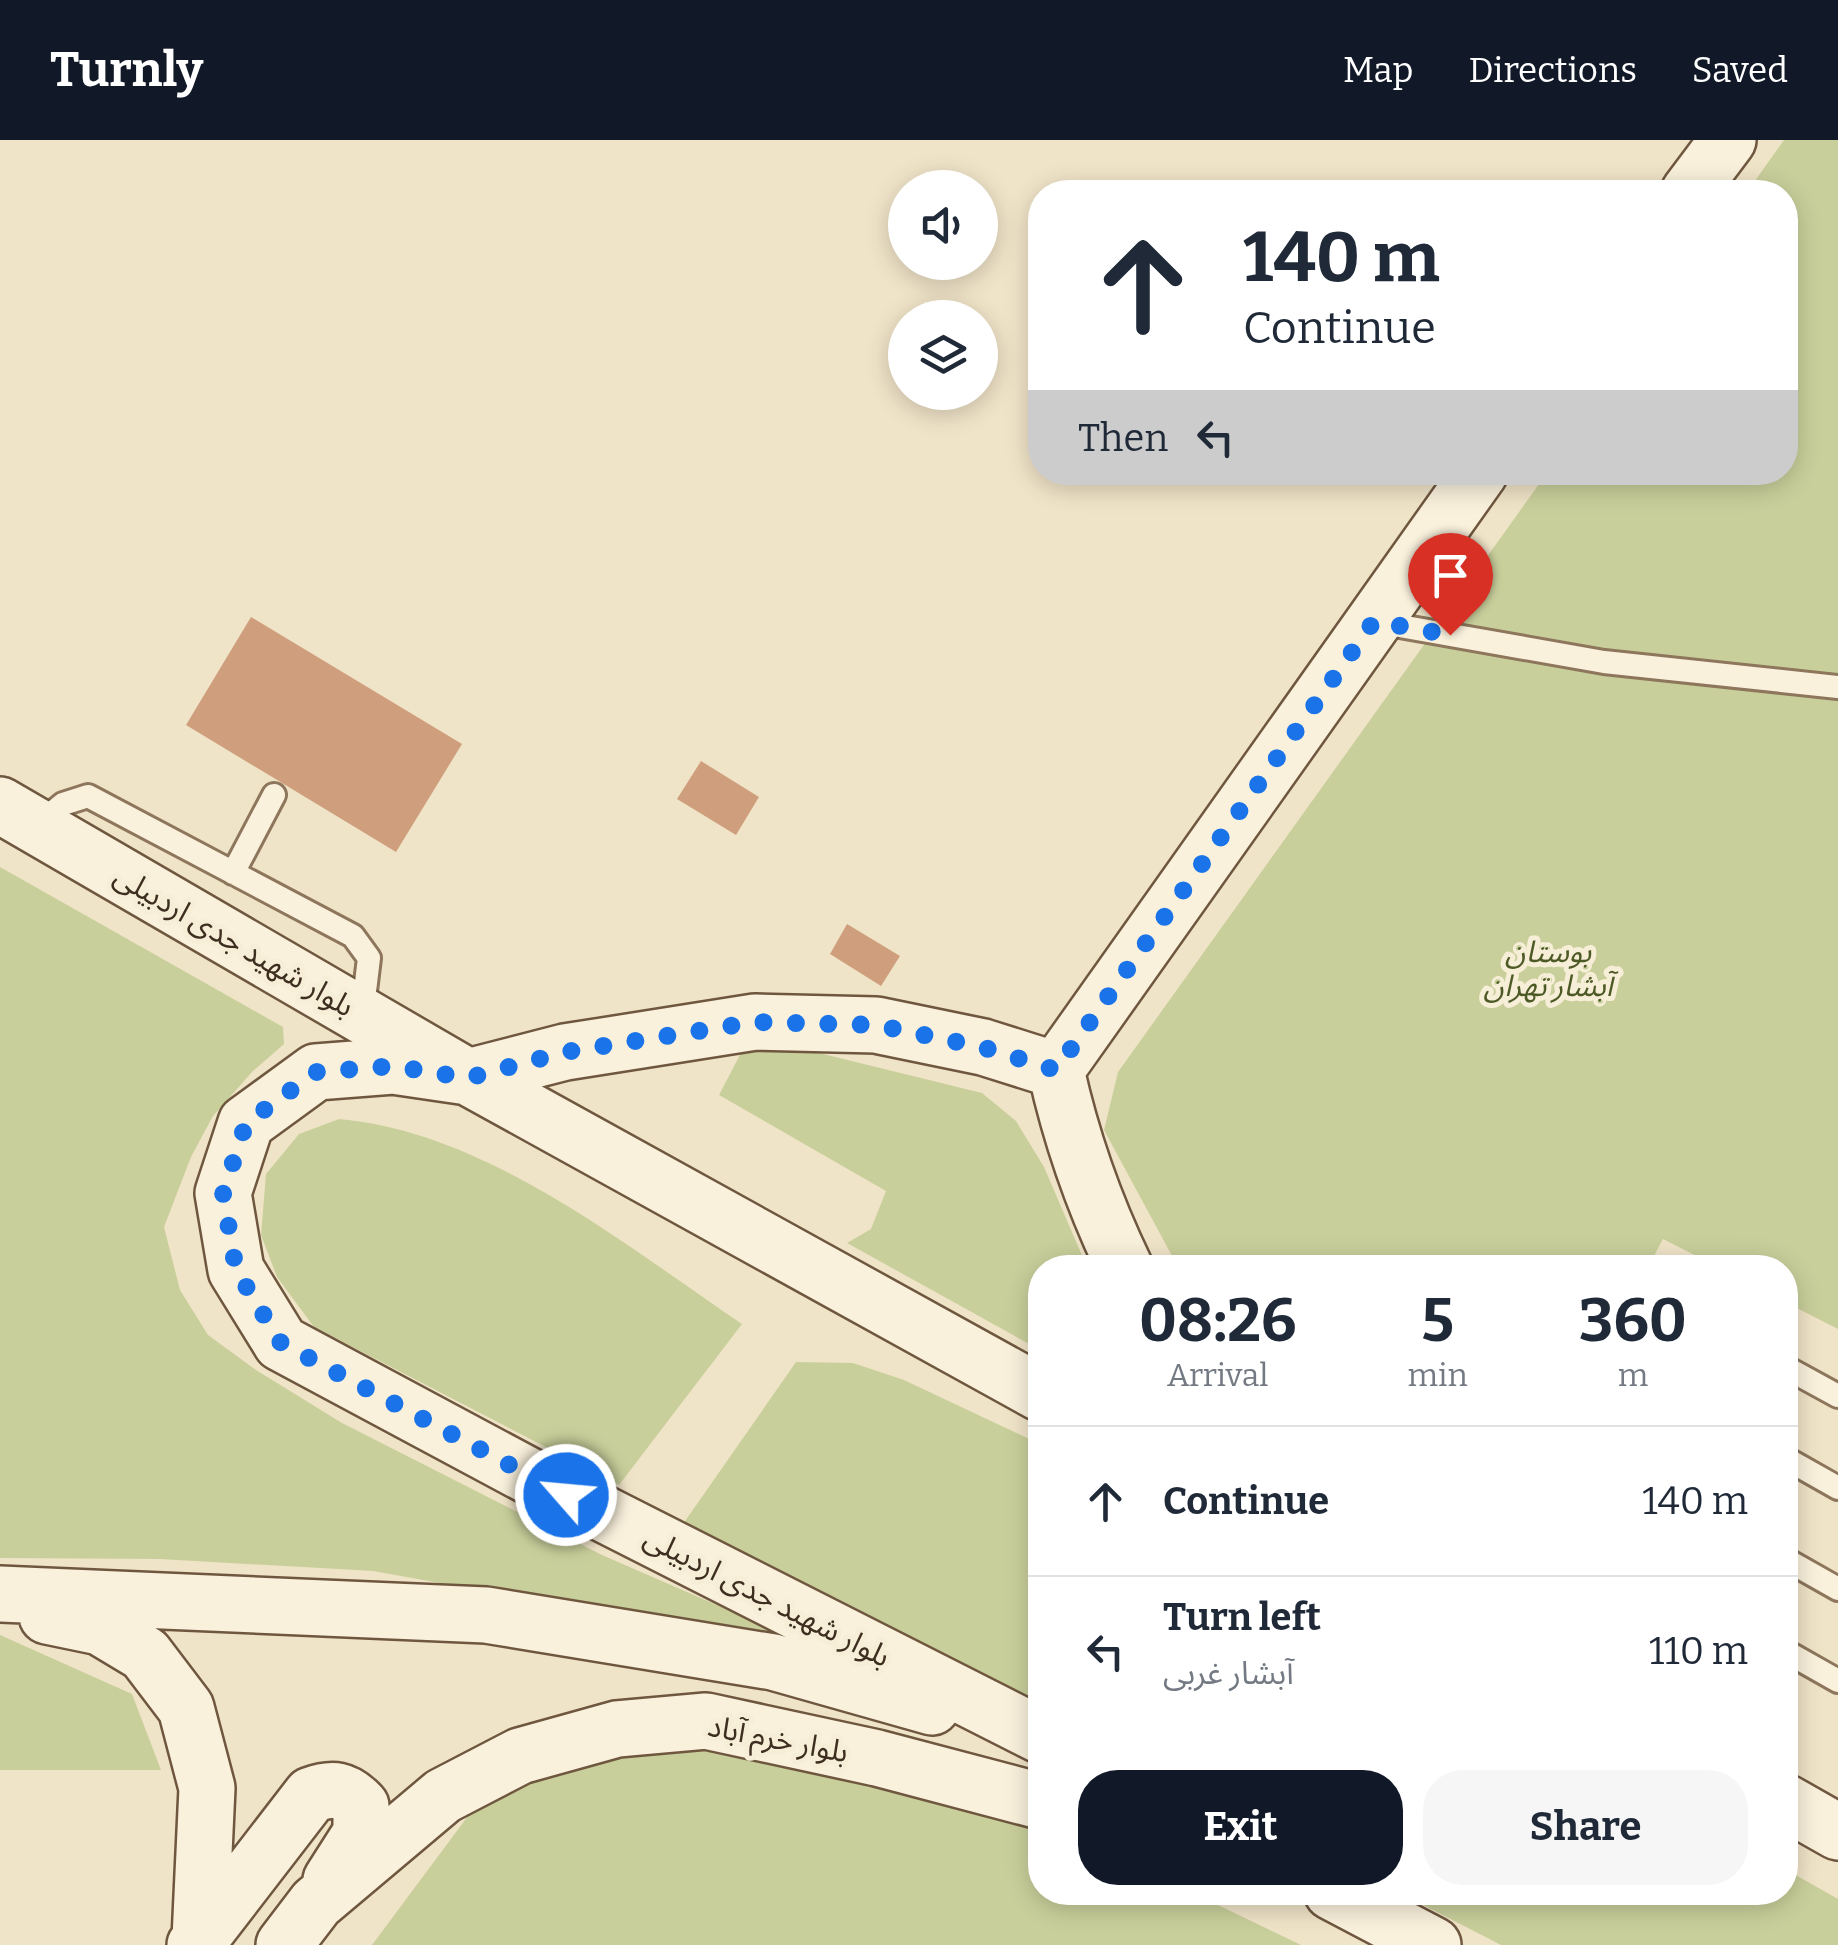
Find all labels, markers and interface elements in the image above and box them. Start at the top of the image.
text: Turnly [50,41,203,99]
text: Map [1343,49,1413,91]
text: Directions [1468,49,1637,91]
text: Saved [1692,49,1788,91]
map controls [888,170,998,410]
button: sound [888,170,998,280]
text: 140 m [1243,216,1440,300]
icon: ahead [1078,220,1208,350]
button: layers [888,300,998,410]
text: Continue [1243,301,1436,355]
icon: left [1188,410,1243,465]
text: Then [1078,415,1168,461]
pin [1408,533,1493,636]
icon: arrive [1423,548,1478,603]
street label: بلوار شهید جدی اردبیلی [107,858,361,1024]
park label: بوستان آبشار تهران [1483,934,1619,1004]
text: 08:26 [1139,1285,1296,1357]
text: 5 [1421,1285,1454,1357]
text: 360 [1579,1285,1687,1357]
text: Arrival [1167,1356,1268,1394]
text: min [1407,1356,1468,1394]
text: m [1618,1356,1648,1394]
position arrow [514,1443,618,1547]
icon: ahead [1078,1474,1133,1529]
text: Continue [1163,1478,1329,1524]
text: 140 m [1642,1478,1748,1524]
street label: بلوار شهید جدی اردبیلی [638,1519,896,1675]
text: Turn left [1163,1594,1321,1640]
icon: left [1078,1624,1133,1679]
text: 110 m [1649,1628,1748,1674]
text: آبشار غربی [1163,1654,1294,1692]
street label: بلوار خرم آباد [704,1708,851,1774]
button: Exit [1078,1770,1403,1885]
button: Share [1423,1770,1748,1885]

